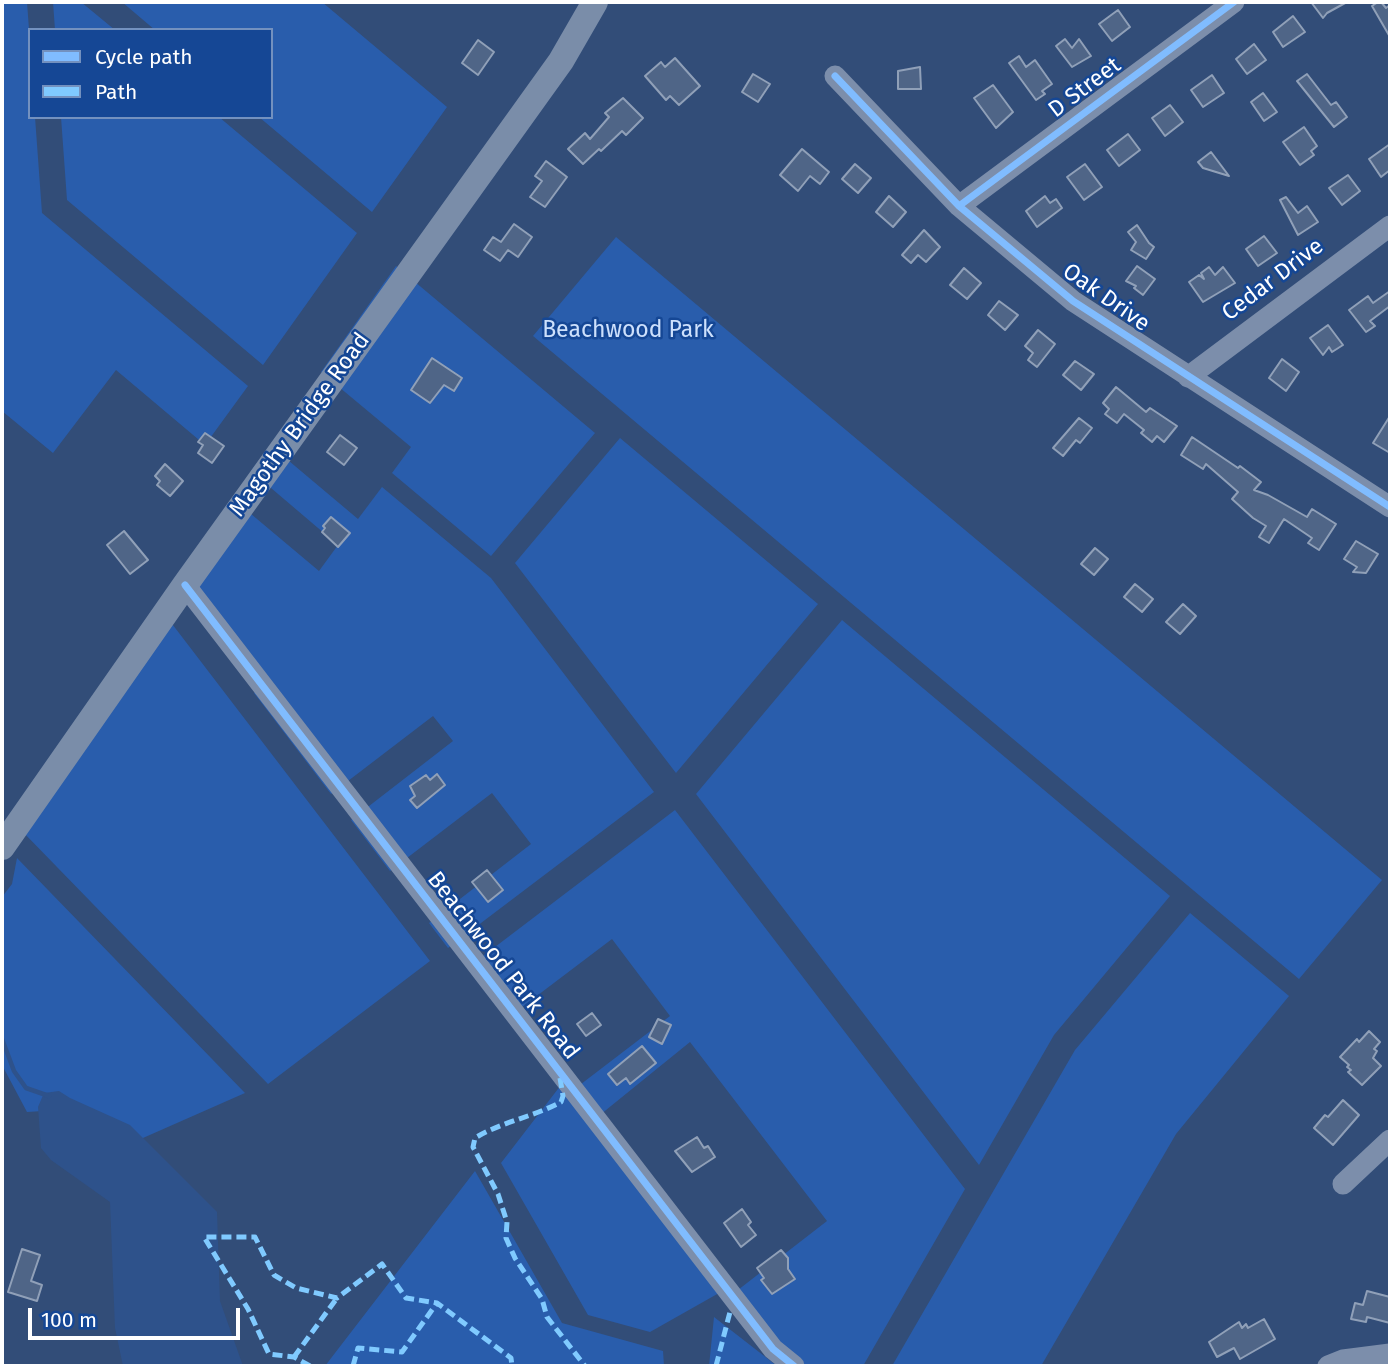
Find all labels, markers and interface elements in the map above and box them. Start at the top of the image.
legend [28,28,273,119]
text: Cycle path [95,44,193,70]
street label: D Street [1043,52,1127,124]
text: Path [95,79,137,105]
street label: Cedar Drive [1217,233,1329,327]
street label: Oak Drive [1057,258,1155,338]
park label: Beachwood Park [542,317,714,345]
street label: Magothy Bridge Road [224,328,376,522]
street label: Beachwood Park Road [421,867,585,1065]
scale bar [32,1294,243,1338]
text: 100 m [41,1307,97,1333]

